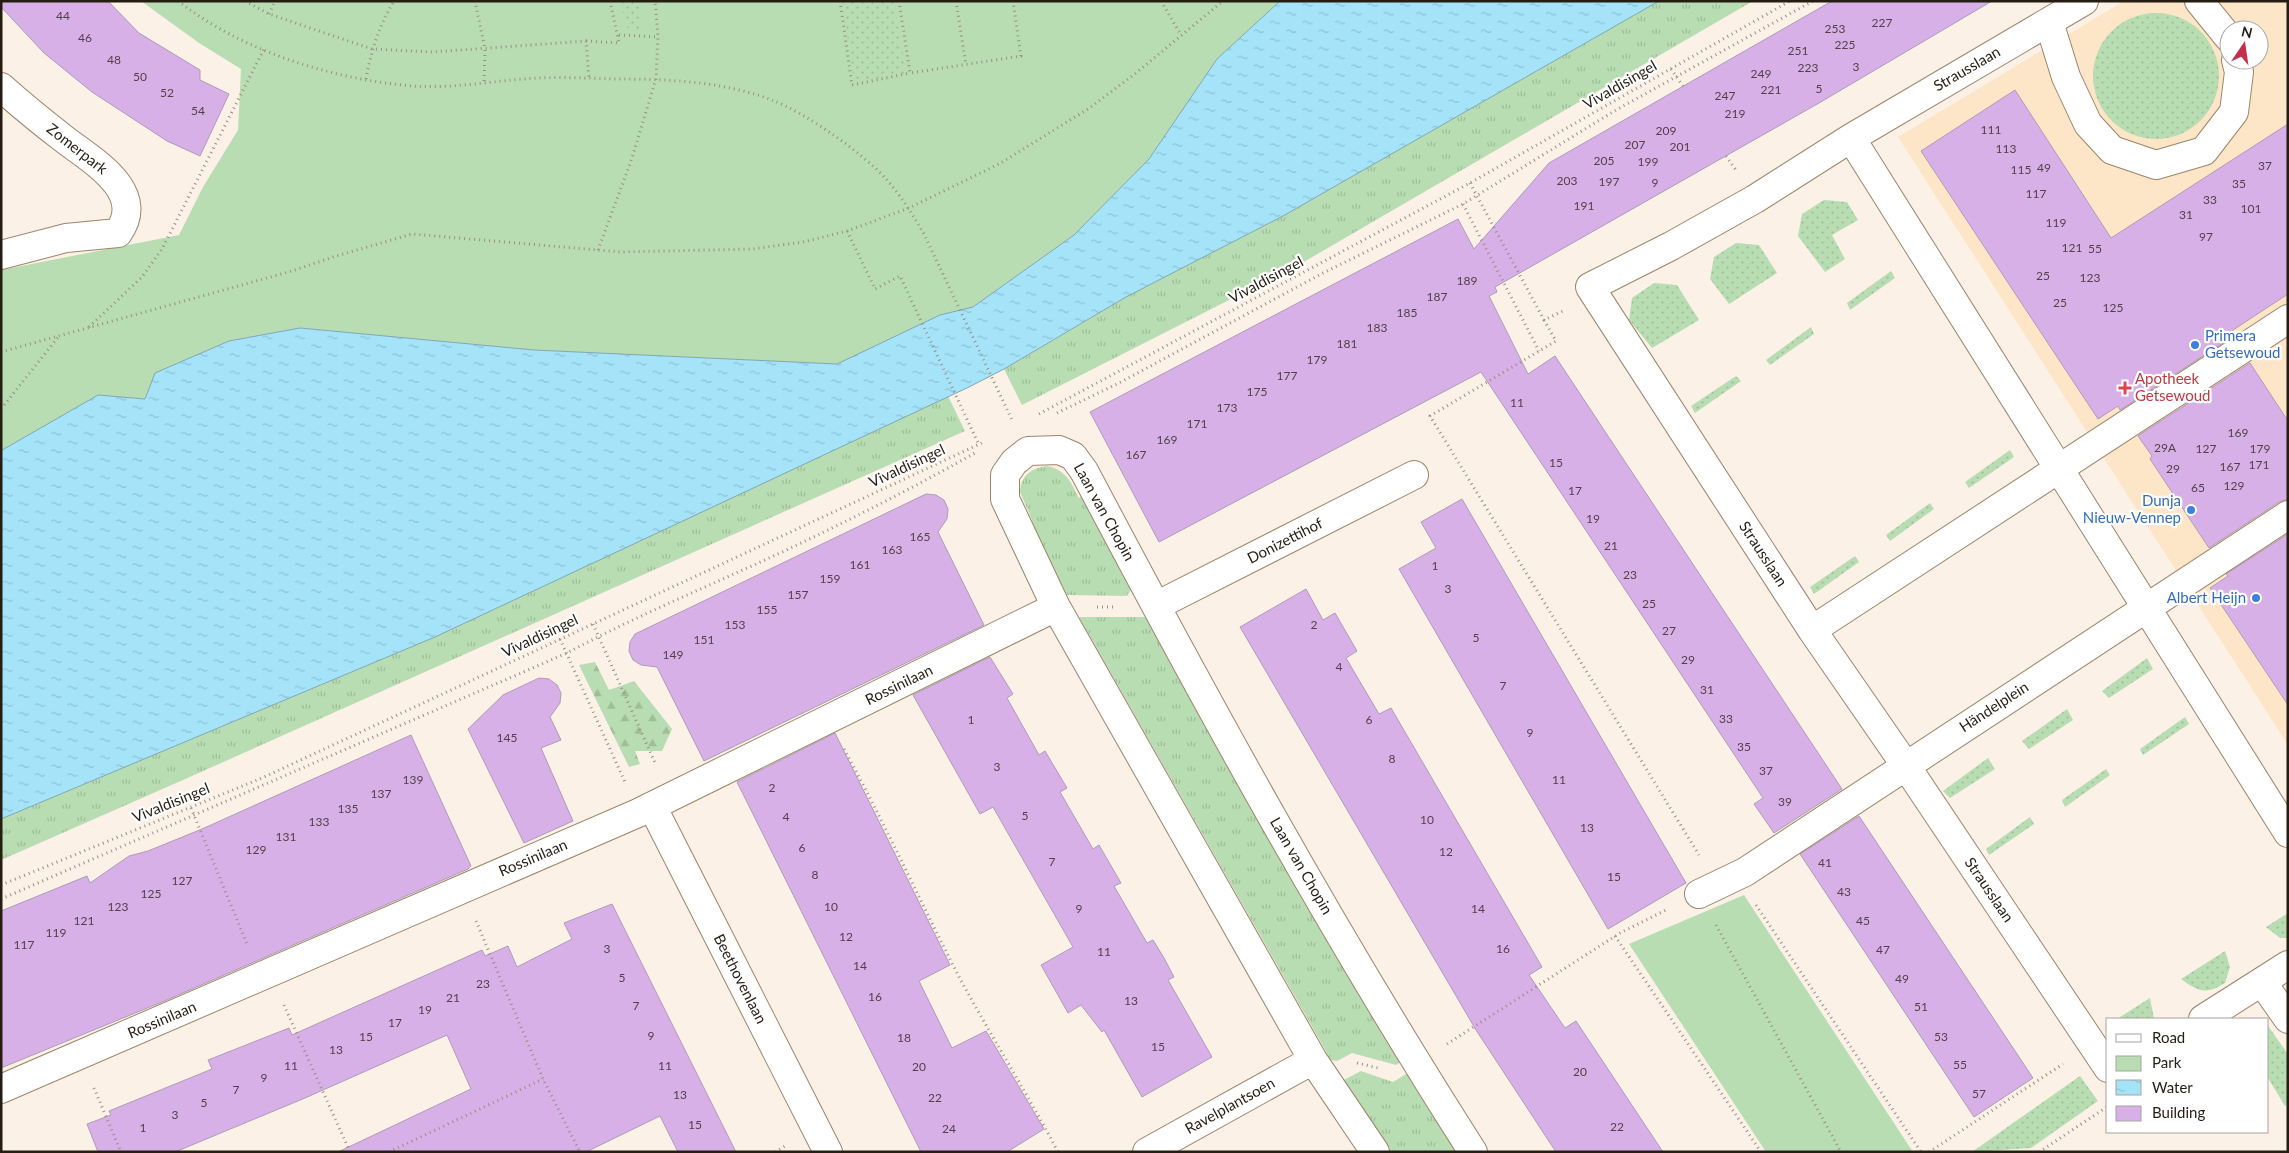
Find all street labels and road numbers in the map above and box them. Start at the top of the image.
street label: Strausslaan [1930,42,2003,94]
street label: Vivaldisingel [1580,56,1659,112]
street label: Zomerpark [44,119,112,178]
street label: Vivaldisingel [1225,252,1306,306]
street label: Vivaldisingel [866,440,948,491]
street label: Laan van Chopin [1071,459,1139,564]
street label: Donizettihof [1244,513,1326,567]
street label: Strausslaan [1736,517,1792,589]
street label: Vivaldisingel [499,610,581,661]
street label: Rossinilaan [862,660,935,708]
street label: Händelplein [1956,677,2031,735]
street label: Vivaldisingel [129,778,212,826]
street label: Laan van Chopin [1267,814,1337,917]
street label: Rossinilaan [496,835,570,880]
street label: Strausslaan [1962,854,2018,925]
street label: Beethovenlaan [711,931,771,1026]
street label: Rossinilaan [125,997,199,1042]
street label: Ravelplantsoen [1181,1073,1278,1137]

